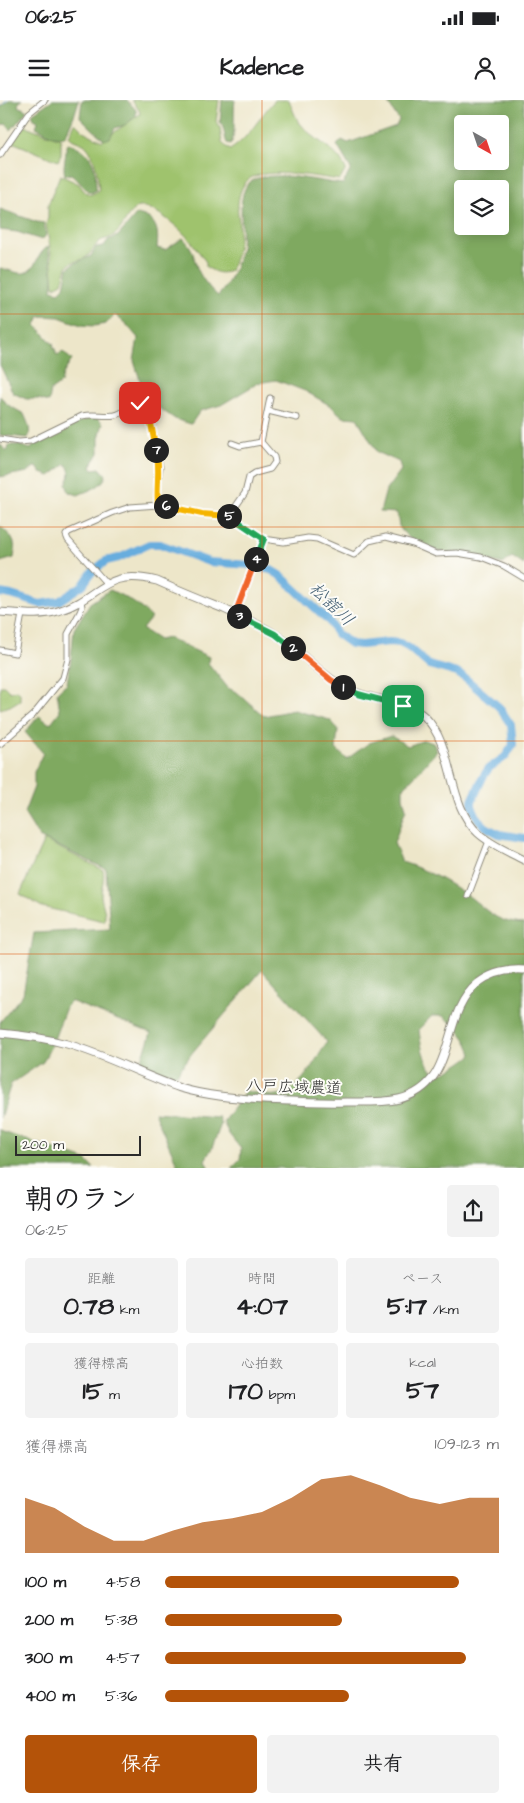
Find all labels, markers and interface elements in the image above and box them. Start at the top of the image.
text: 06:25 [25,4,76,31]
text: Kadence [220,52,304,83]
icon: menu [25,54,53,82]
icon: person [471,54,499,82]
north arrow [454,115,509,170]
map controls [454,115,509,235]
button: layers [454,180,509,235]
pin [119,382,161,424]
icon: check [126,389,154,417]
pin: 7 [144,438,168,462]
text: 7 [152,440,161,460]
pin: 6 [154,494,178,518]
text: 6 [162,496,171,516]
pin: 5 [216,504,242,528]
text: 5 [225,506,234,526]
pin: 4 [244,546,268,572]
text: 4 [252,549,261,569]
water label: 松舘川 [304,577,360,632]
pin: 3 [226,604,252,628]
text: 3 [236,606,243,626]
pin: 2 [280,636,306,660]
text: 2 [289,638,298,658]
pin: 1 [330,674,356,700]
text: 1 [343,677,344,697]
pin [382,685,424,727]
icon: arrive [389,692,417,720]
street label: 八戸広域農道 [246,1074,342,1100]
scale bar [15,1133,141,1156]
text: 200 m [22,1135,64,1155]
text: 朝のラン [25,1180,137,1219]
button: share [447,1185,499,1237]
text: 06:25 [25,1219,68,1241]
text: 距離 [87,1269,115,1289]
text: 時間 [248,1269,276,1289]
text: ペース [402,1269,443,1289]
text: 0.78 [63,1289,114,1324]
text: 4:07 [236,1289,288,1324]
text: 5:17 [387,1289,427,1324]
text: km [114,1300,139,1320]
text: /km [427,1300,459,1320]
text: kcal [409,1353,436,1373]
text: 獲得標高 [73,1354,129,1374]
text: 心拍数 [241,1354,283,1374]
text: 57 [406,1373,439,1408]
text: 15 [83,1374,104,1409]
text: 170 [229,1374,263,1409]
text: m [104,1385,120,1405]
text: bpm [263,1385,295,1405]
text: 109–123 m [435,1433,499,1455]
text: 獲得標高 [25,1436,89,1458]
text: 100 m [25,1571,66,1593]
text: 4:58 [105,1571,140,1593]
text: 200 m [25,1609,73,1631]
text: 5:38 [105,1609,138,1631]
text: 300 m [25,1647,72,1669]
text: 4:57 [105,1647,140,1669]
text: 400 m [25,1685,75,1707]
text: 5:36 [105,1685,137,1707]
button: 保存 [25,1735,257,1793]
button: 共有 [267,1735,499,1793]

